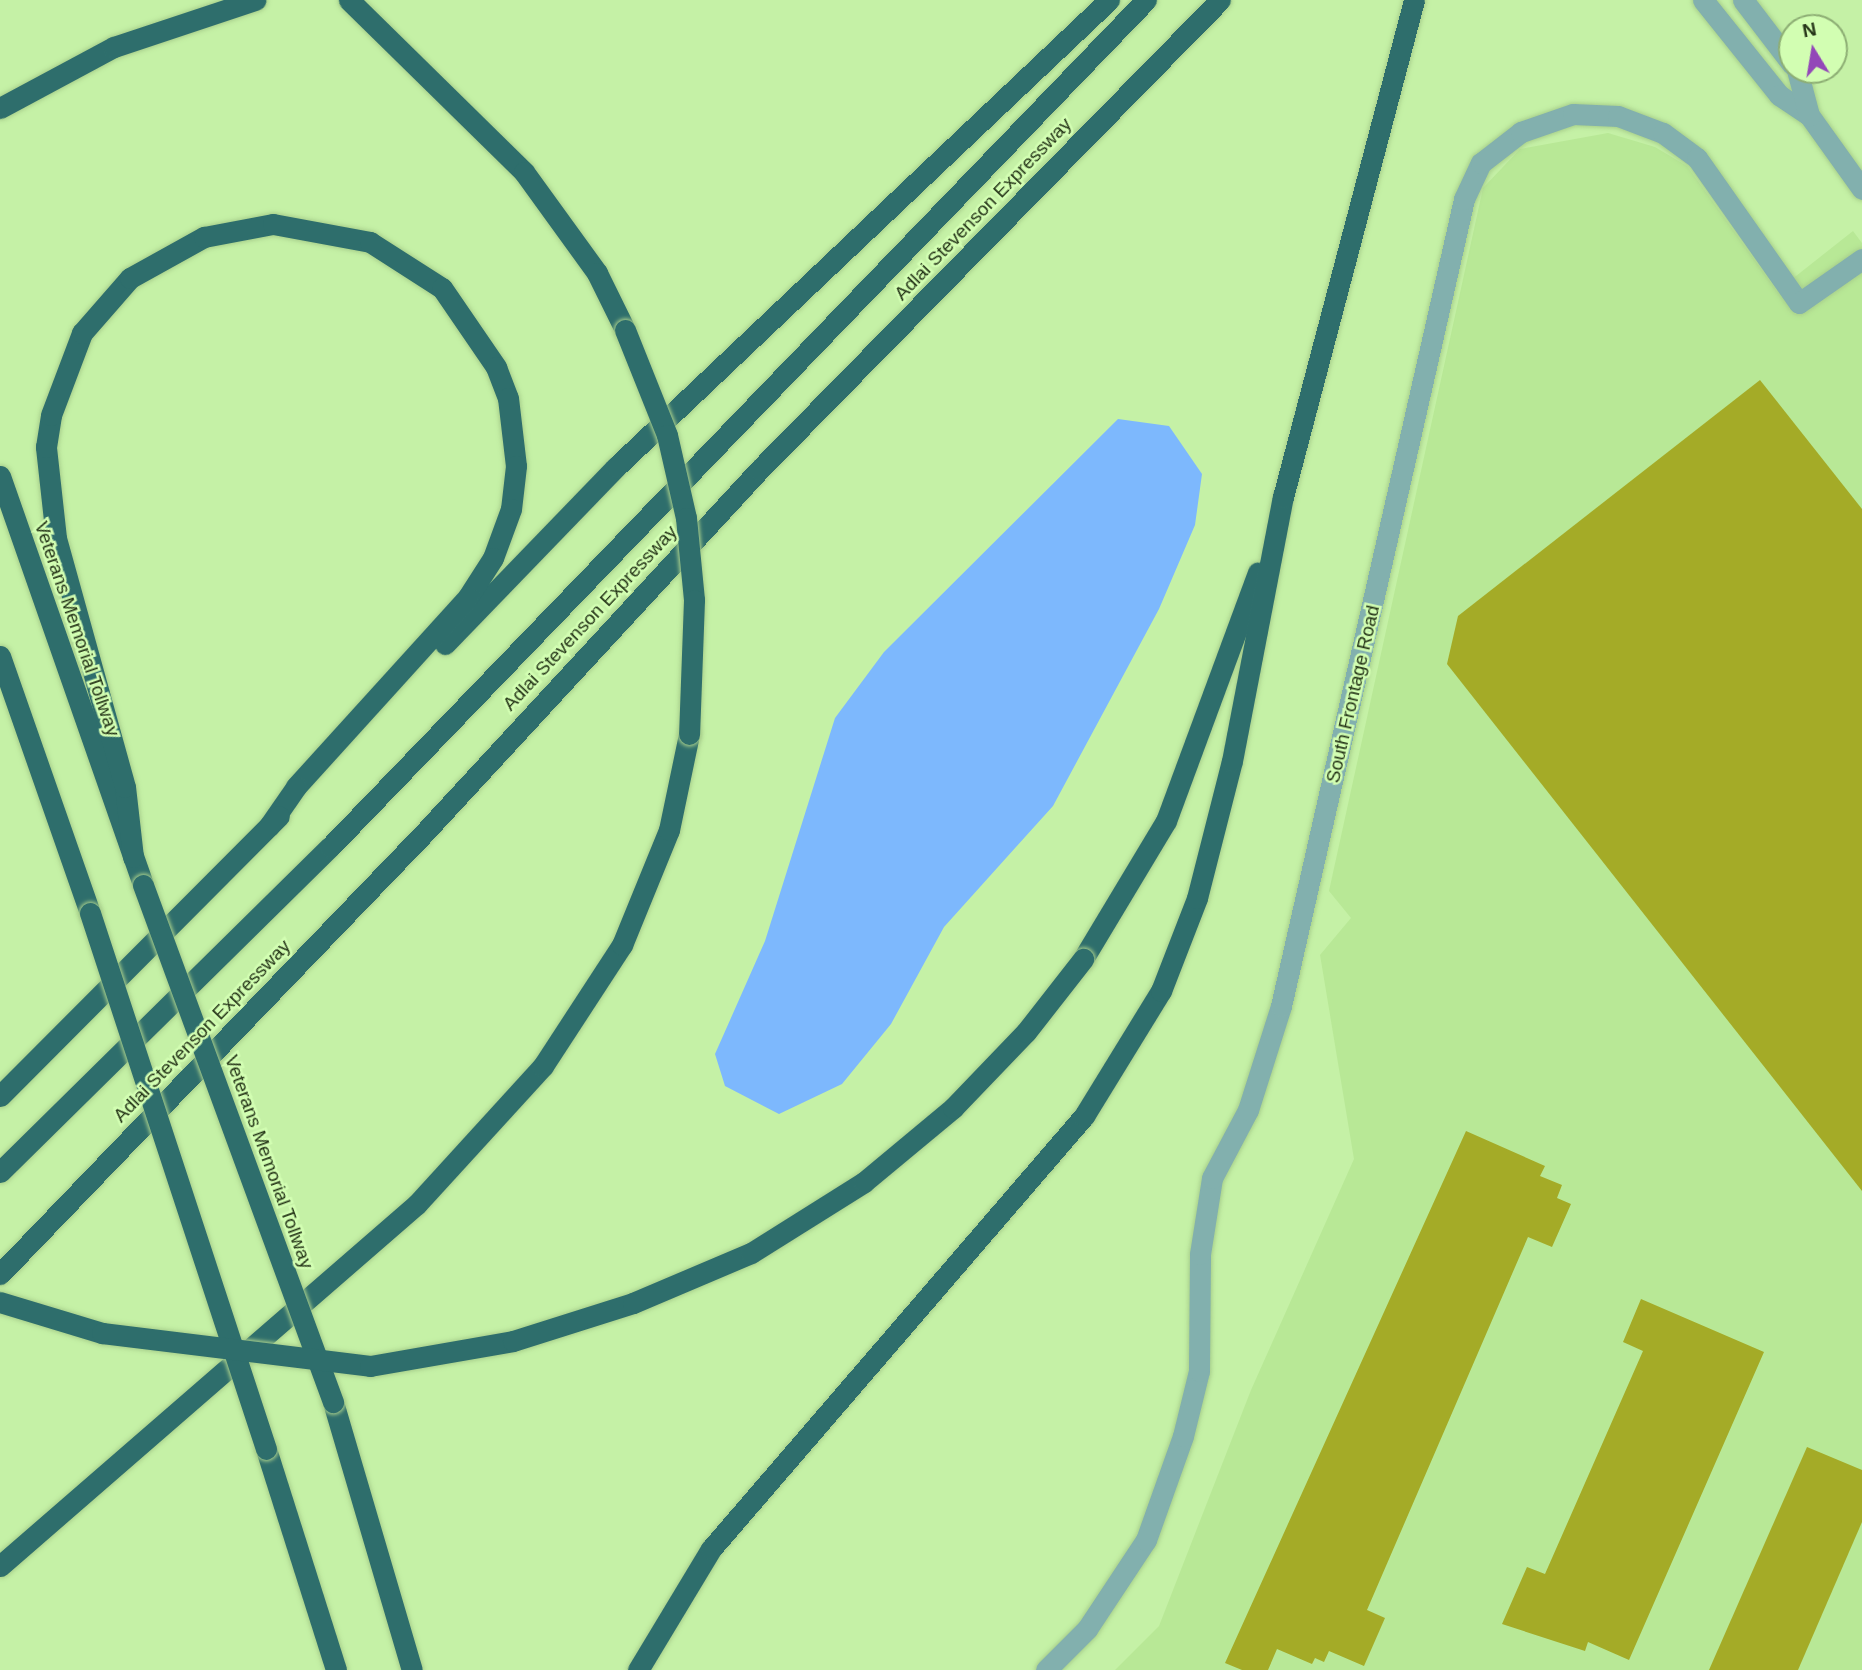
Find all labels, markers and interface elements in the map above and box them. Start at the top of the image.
north arrow [1778,14,1848,84]
text: N [1801,18,1818,41]
street label: Adlai Stevenson Expressway [890,113,1076,305]
street label: Veterans Memorial Tollway [29,518,125,740]
street label: Adlai Stevenson Expressway [498,521,682,715]
street label: South Frontage Road [1321,603,1385,785]
street label: Adlai Stevenson Expressway [109,935,295,1127]
street label: Veterans Memorial Tollway [220,1052,318,1272]

